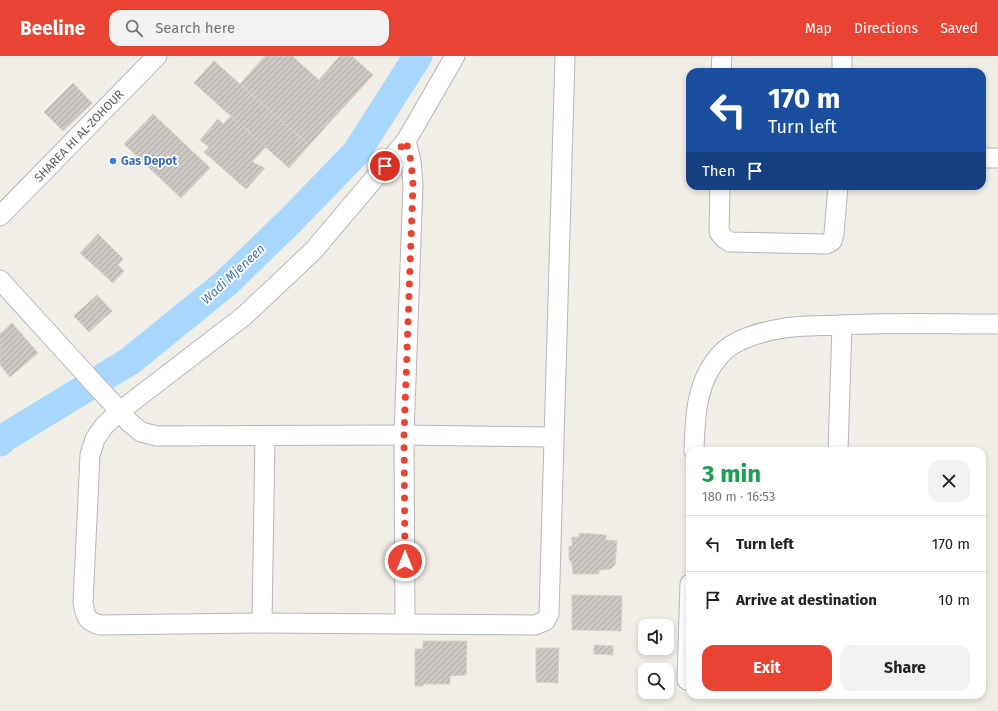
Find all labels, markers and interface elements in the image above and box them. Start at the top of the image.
search box [109,10,389,46]
text: Beeline [20,17,85,40]
icon: search [123,17,145,39]
text: Search here [155,19,235,37]
text: Map [805,20,832,37]
text: Directions [854,20,918,37]
text: Saved [940,20,978,37]
text: 170 m [768,82,840,115]
icon: left [702,84,754,136]
street label: SHAREA HI AL-ZOHOUR [31,87,127,185]
text: Turn left [768,116,837,138]
pin [368,149,402,183]
place label: Gas Depot [121,154,177,168]
icon: arrive [374,155,396,177]
marker: Gas Depot [108,156,118,166]
icon: arrive [744,160,766,182]
text: Then [702,162,736,180]
water label: Wadi Mjeneen [198,241,268,307]
text: 3 min [702,460,761,488]
button: close [928,460,970,502]
text: 180 m · 16:53 [702,489,775,504]
icon: left [702,533,724,555]
text: Turn left [736,535,794,553]
text: 170 m [932,535,970,553]
position arrow [384,540,426,582]
icon: arrive [702,589,724,611]
text: Arrive at destination [736,591,877,609]
text: 10 m [938,591,970,609]
map controls [638,619,674,699]
button: sound [638,619,674,655]
button: Exit [702,645,832,691]
button: Share [840,645,970,691]
button: search [638,663,674,699]

